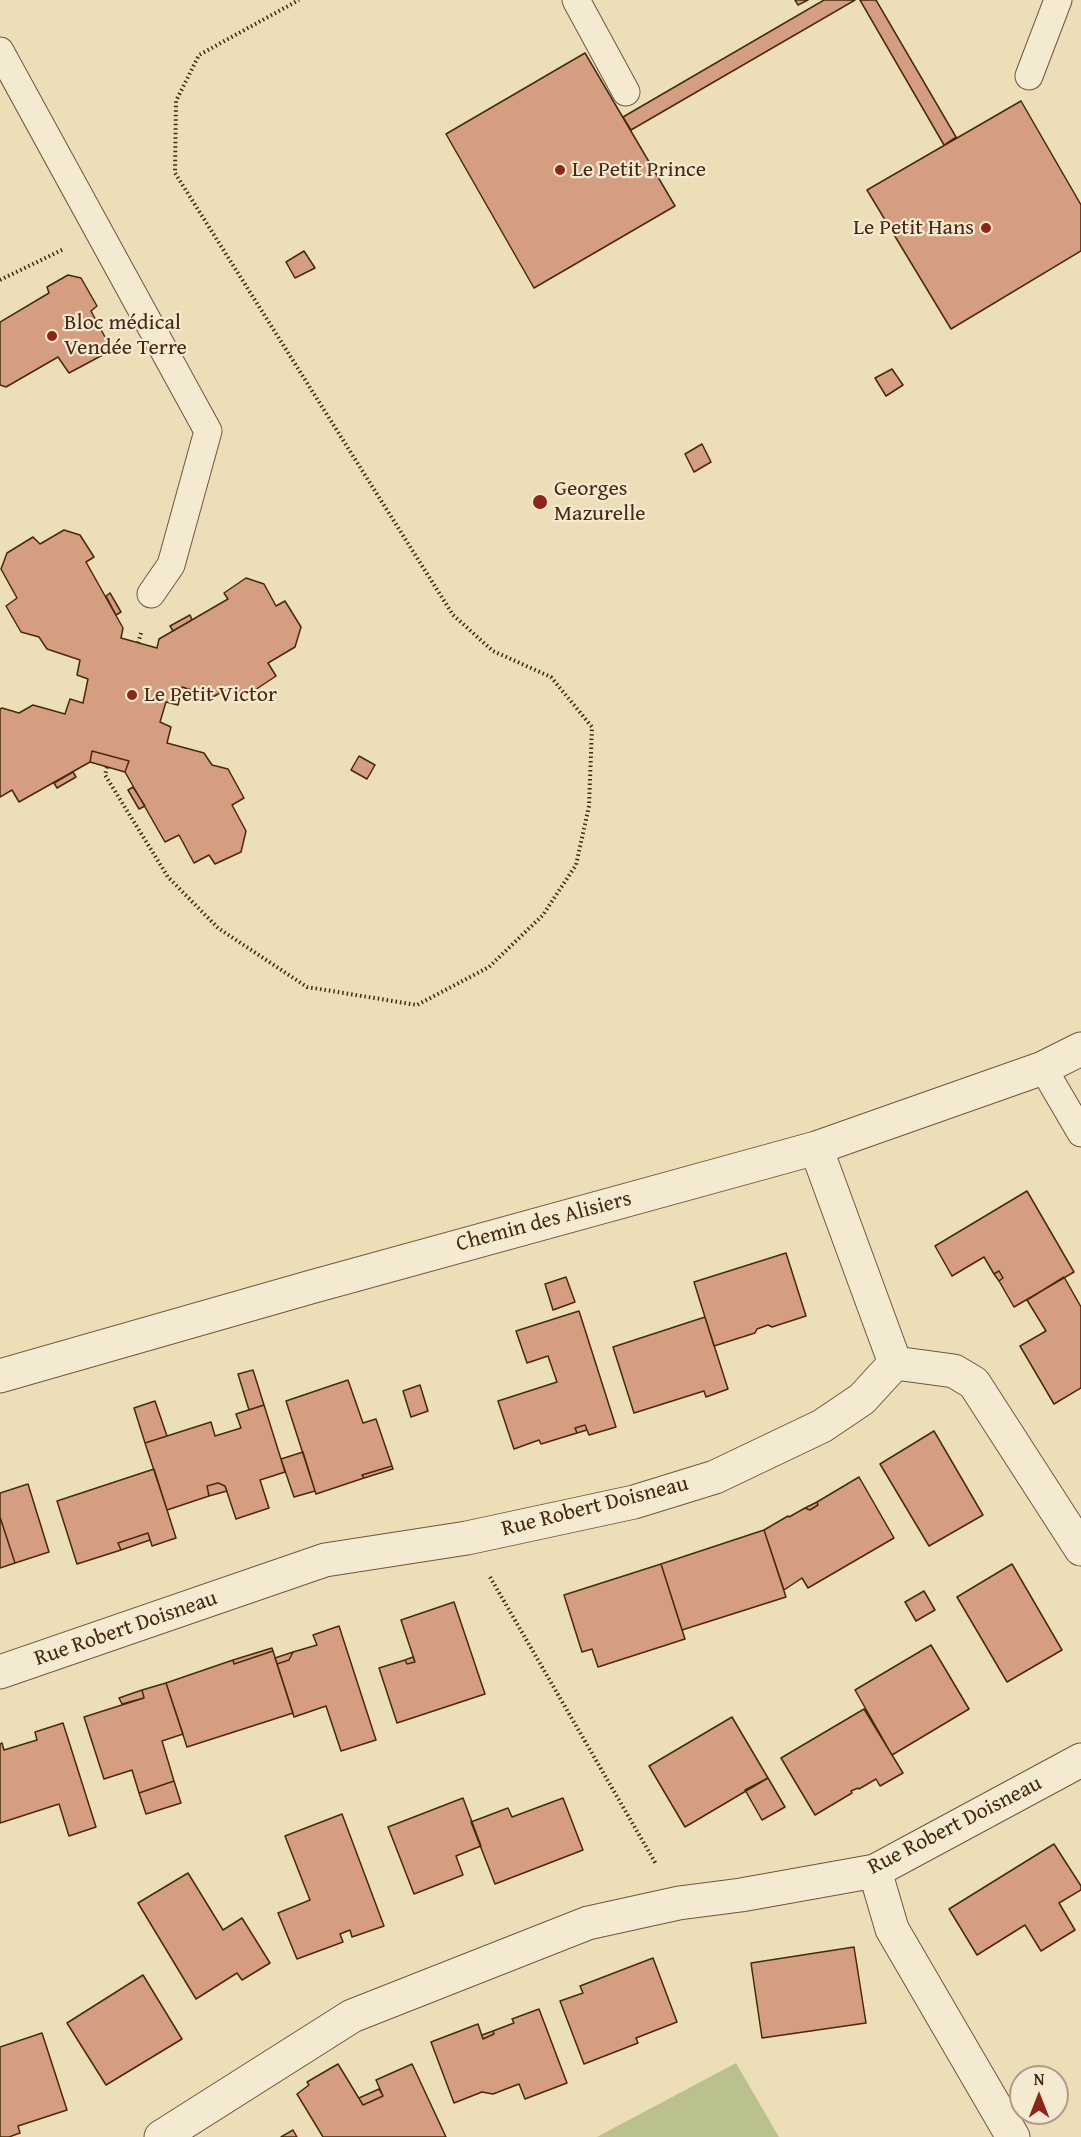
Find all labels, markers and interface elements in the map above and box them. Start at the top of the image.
place label: Le Petit Prince [572,157,706,183]
marker: Le Petit Prince [553,163,567,177]
place label: Le Petit Hans [853,215,974,241]
marker: Le Petit Hans [979,221,993,235]
place label: Bloc médical Vendée Terre [64,310,187,362]
marker: Bloc médical Vendée Terre [45,329,59,343]
place label: Georges Mazurelle [554,476,646,528]
marker: Georges Mazurelle [531,493,549,511]
place label: Le Petit Victor [144,682,277,708]
marker: Le Petit Victor [125,688,139,702]
street label: Chemin des Alisiers [453,1186,635,1258]
street label: Rue Robert Doisneau [499,1471,691,1543]
street label: Rue Robert Doisneau [31,1585,221,1673]
street label: Rue Robert Doisneau [864,1771,1046,1881]
north arrow [1009,2065,1069,2125]
text: N [1034,2067,1044,2091]

